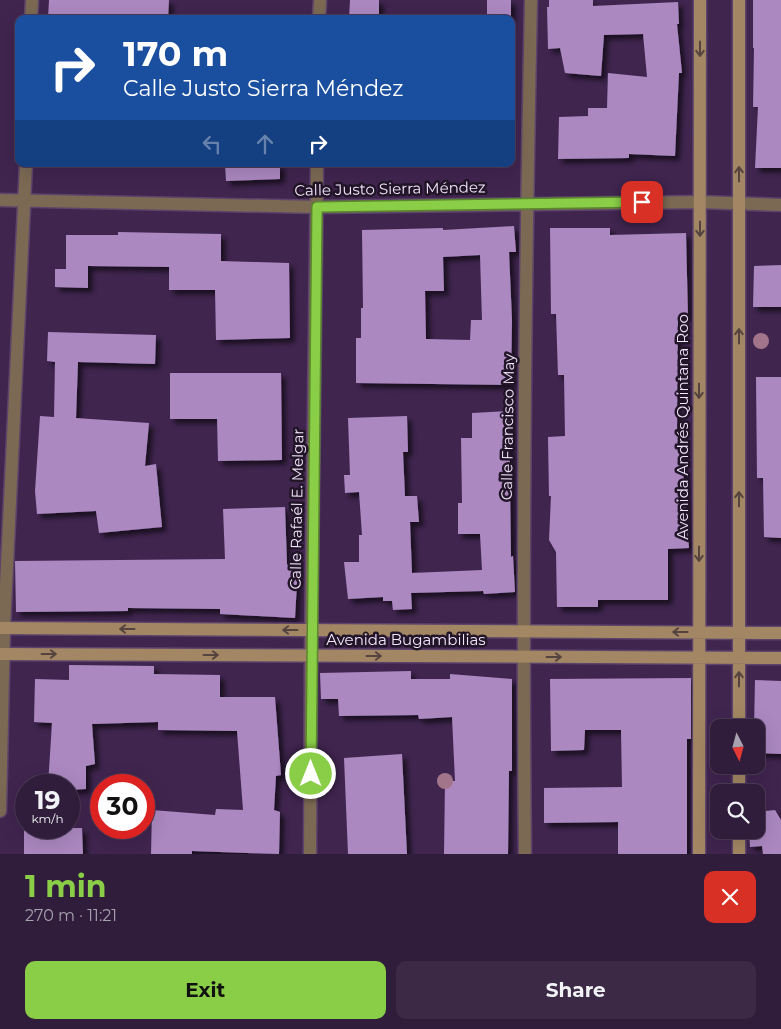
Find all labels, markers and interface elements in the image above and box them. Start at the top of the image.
text: 170 m [123,32,228,75]
icon: right [40,35,105,100]
one-way arrow [695,40,705,56]
text: Calle Justo Sierra Méndez [123,75,403,102]
icon: left [198,130,226,158]
icon: ahead [251,130,279,158]
icon: right [304,130,332,158]
one-way arrow [734,166,744,182]
street label: Calle Justo Sierra Méndez [294,177,486,200]
pin [621,181,663,223]
icon: arrive [628,188,656,216]
one-way arrow [695,220,705,236]
street label: Avenida Andrés Quintana Roo [673,314,692,540]
one-way arrow [734,329,744,345]
street label: Calle Francisco May [497,353,518,500]
one-way arrow [694,382,704,399]
street label: Calle Rafaél E. Melgar [286,428,307,590]
one-way arrow [734,491,744,508]
one-way arrow [694,545,704,561]
one-way arrow [120,624,136,634]
one-way arrow [282,625,298,635]
one-way arrow [672,627,688,637]
street label: Avenida Bugambilias [326,630,486,649]
one-way arrow [40,649,56,659]
one-way arrow [202,650,219,660]
one-way arrow [365,651,381,661]
one-way arrow [545,652,561,661]
one-way arrow [734,671,744,688]
north arrow [710,719,765,774]
map controls [710,719,765,839]
position arrow [284,747,336,799]
speed limit sign: 30 [90,774,155,839]
button: search [710,784,765,839]
text: 19 [35,785,60,815]
text: km/h [31,811,64,826]
text: 1 min [25,868,106,905]
button: close [704,871,756,923]
text: 270 m · 11:21 [25,906,117,925]
button: Exit [25,961,386,1019]
button: Share [396,961,756,1019]

